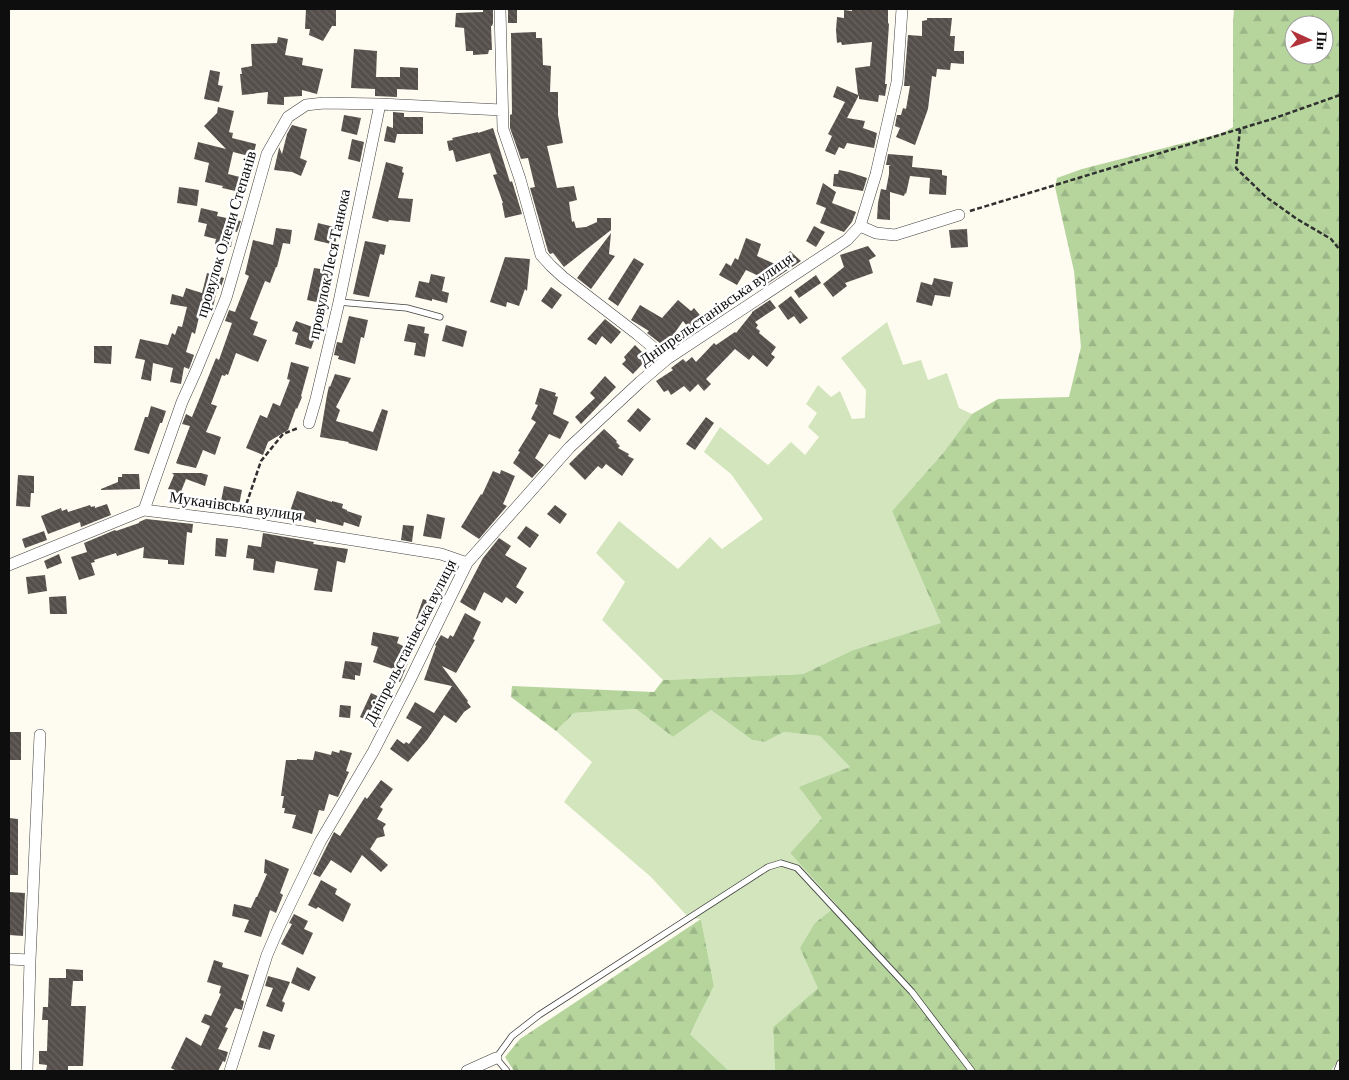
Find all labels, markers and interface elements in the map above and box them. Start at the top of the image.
north arrow [1284,15,1334,65]
text: Пн [1313,31,1330,51]
street label: провулок Олени Степанів [193,148,261,320]
street label: провулок Леся Танюка [305,187,354,341]
street label: Дніпрельстанівська вулиця [636,249,797,369]
street label: Мукачівська вулиця [168,488,304,525]
street label: Дніпрельстанівська вулиця [361,556,460,728]

